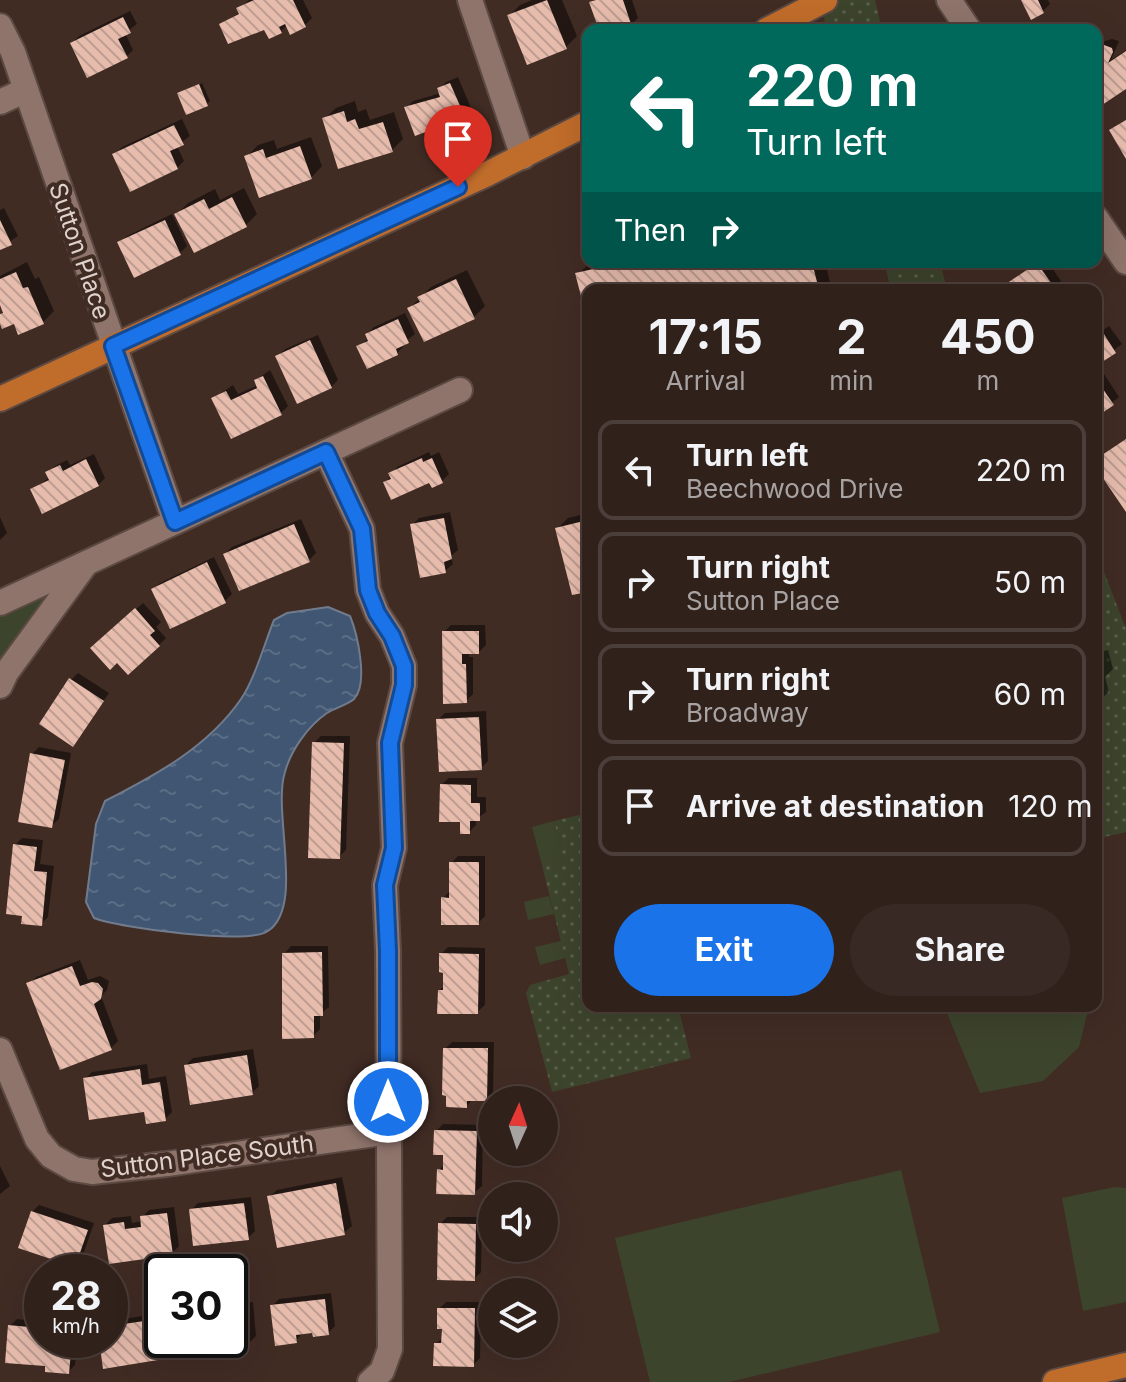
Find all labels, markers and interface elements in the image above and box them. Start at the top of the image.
text: 220 m [746,52,919,120]
icon: left [614,56,718,160]
pin [424,105,492,187]
icon: arrive [436,117,480,161]
text: Turn left [746,120,887,164]
street label: Sutton Place [43,179,117,323]
icon: right [702,208,746,252]
text: Then [614,212,686,248]
text: 17:15 [648,307,763,366]
text: 2 [836,307,867,366]
text: 450 [940,307,1036,366]
text: Arrival [666,365,746,396]
text: min [829,365,874,396]
text: m [976,365,999,396]
text: Turn left [686,437,808,473]
icon: left [618,448,662,492]
text: 220 m [976,452,1066,488]
text: Beechwood Drive [686,473,903,504]
text: Turn right [686,549,830,585]
icon: right [618,560,662,604]
text: 50 m [994,564,1066,600]
text: Sutton Place [686,585,840,616]
text: Turn right [686,661,830,697]
icon: right [618,672,662,716]
text: 60 m [994,676,1066,712]
text: Broadway [686,697,809,728]
icon: arrive [618,784,662,828]
text: Arrive at destination [686,788,984,824]
text: 120 m [1008,788,1092,824]
button: Exit [614,904,834,996]
button: Share [850,904,1070,996]
position arrow [346,1060,430,1144]
north arrow [478,1086,558,1166]
map controls [478,1086,558,1358]
street label: Sutton Place South [99,1129,315,1183]
button: sound [478,1182,558,1262]
speed limit sign: 30 [144,1254,248,1358]
text: 28 [50,1271,102,1320]
button: layers [478,1278,558,1358]
text: km/h [52,1314,100,1338]

